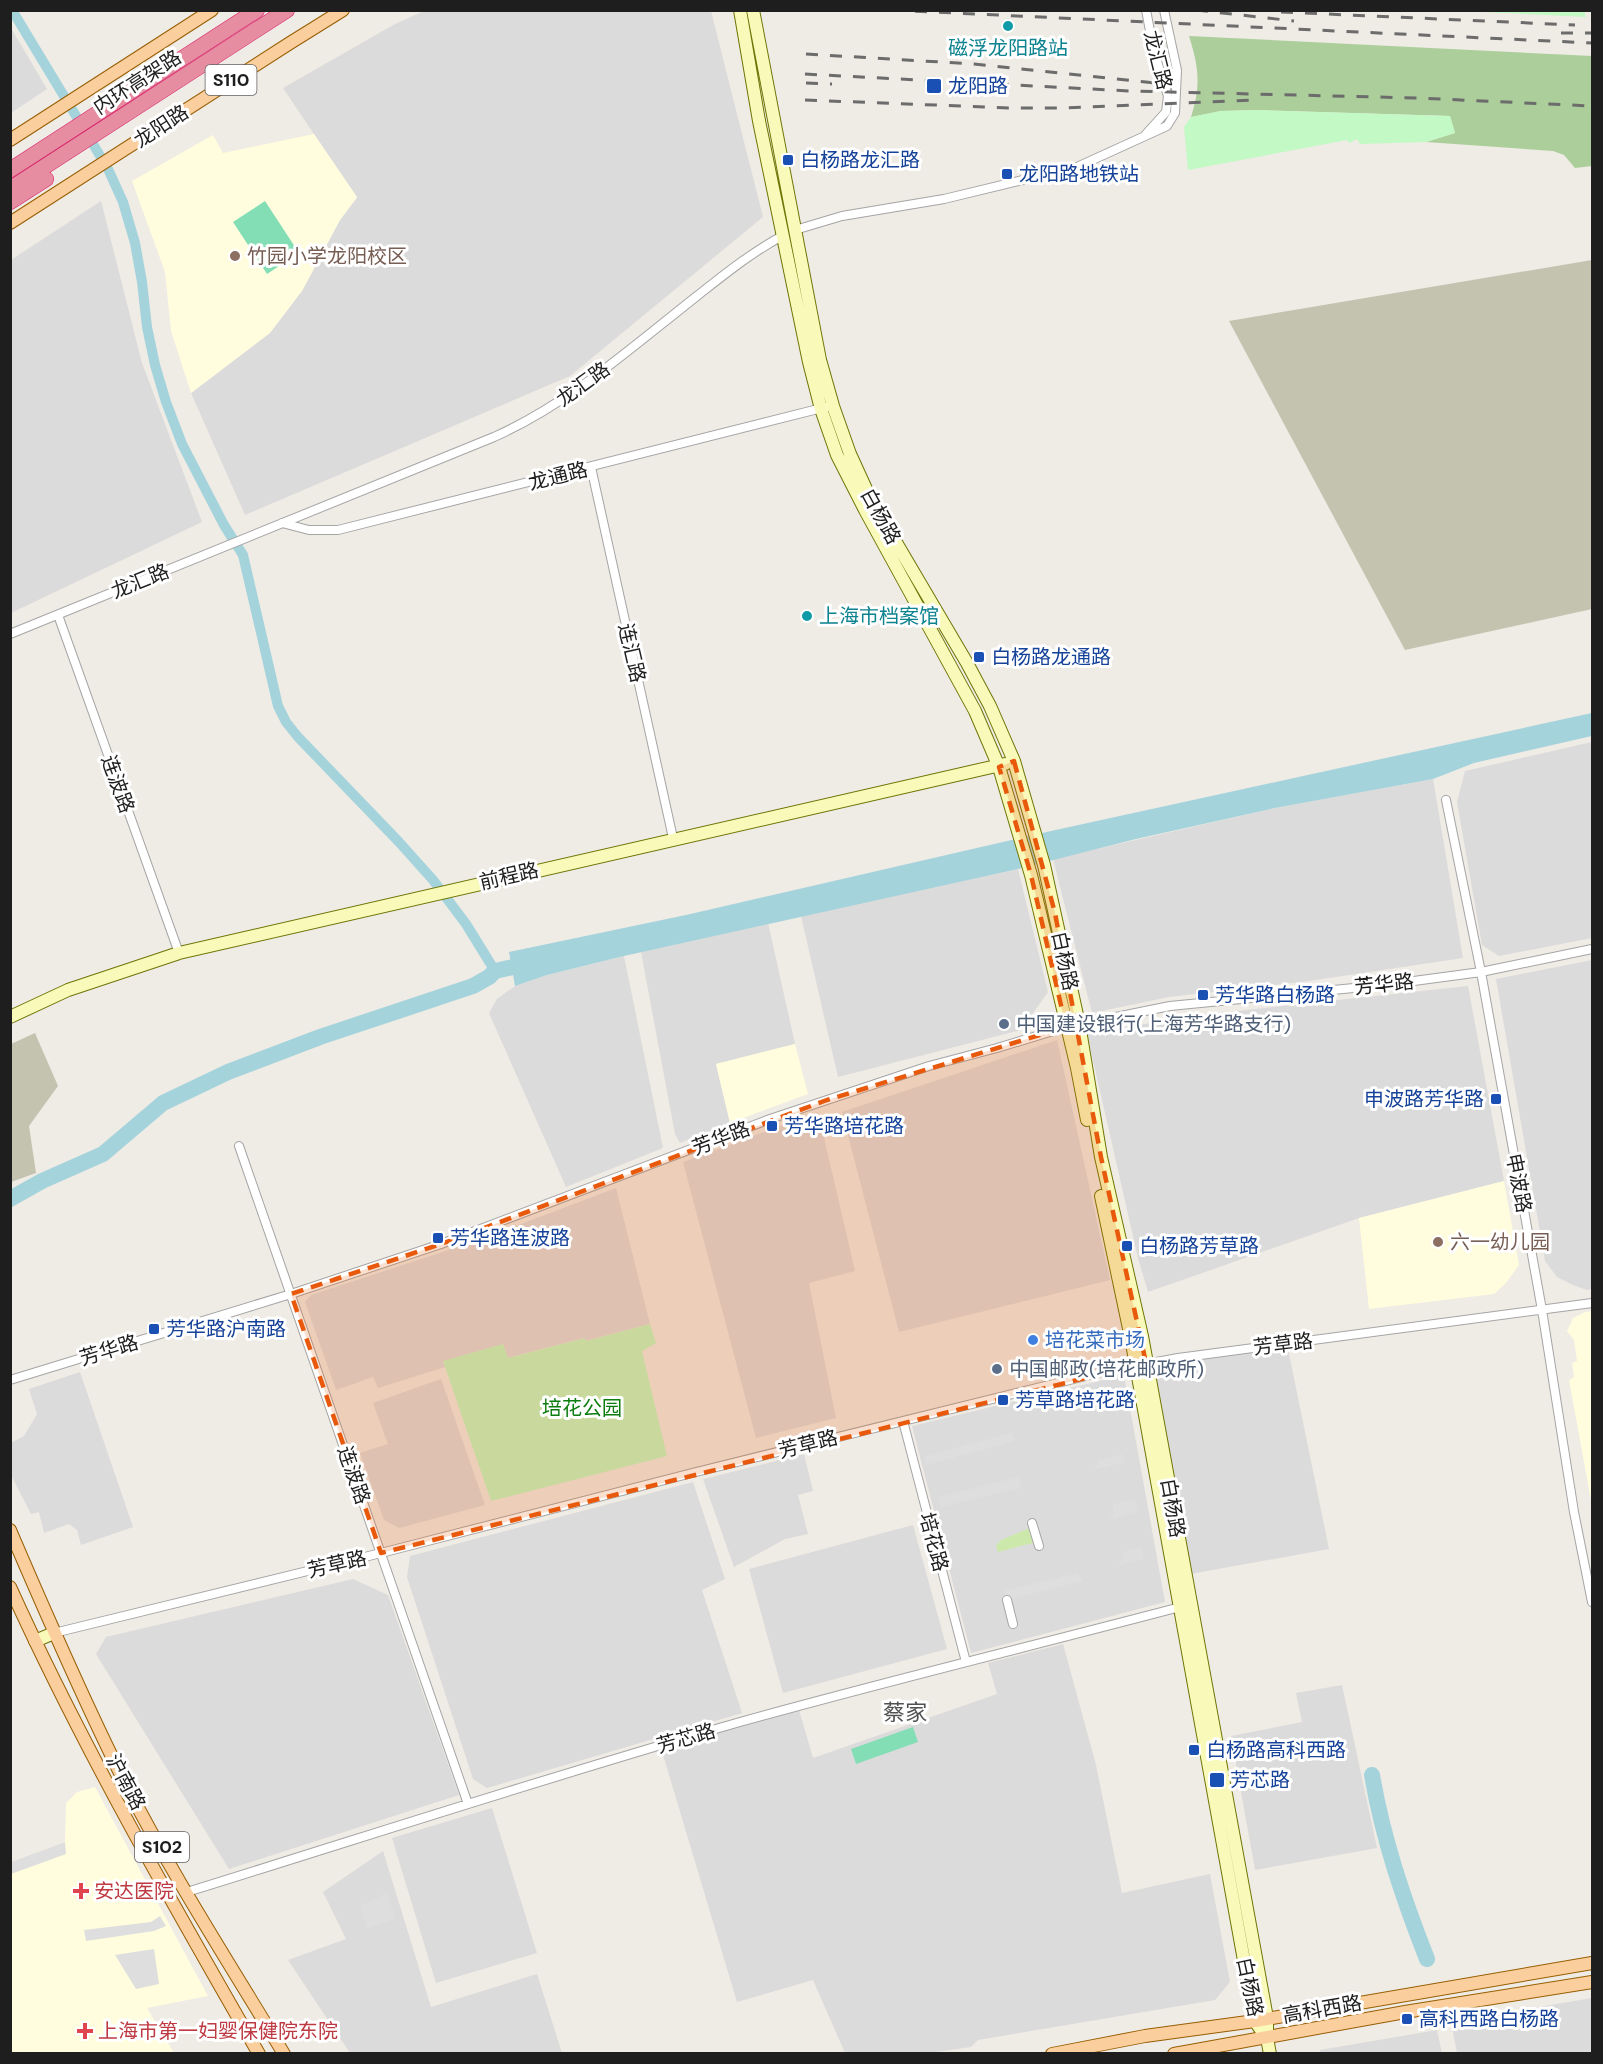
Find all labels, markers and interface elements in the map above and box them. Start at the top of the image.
marker: 磁浮龙阳路站 [1001,19,1015,33]
street label: 龙汇路 [1138,28,1178,92]
place label: 磁浮龙阳路站 [948,35,1068,61]
street label: 内环高架路 [88,44,186,120]
road number: S110 [206,65,256,95]
place label: 龙阳路 [948,73,1008,99]
marker: 龙阳路 [925,77,943,95]
street label: 龙阳路 [129,99,193,153]
place label: 白杨路龙汇路 [800,147,920,173]
marker: 白杨路龙汇路 [781,153,795,167]
place label: 龙阳路地铁站 [1019,161,1139,187]
marker: 龙阳路地铁站 [1000,167,1014,181]
place label: 竹园小学龙阳校区 [247,243,407,269]
marker: 竹园小学龙阳校区 [228,249,242,263]
street label: 龙汇路 [551,356,615,412]
street label: 龙通路 [526,456,590,496]
street label: 白杨路 [855,483,907,549]
street label: 龙汇路 [107,558,173,604]
place label: 上海市档案馆 [819,603,939,629]
marker: 上海市档案馆 [800,609,814,623]
street label: 连汇路 [613,621,651,685]
place label: 白杨路龙通路 [991,644,1111,670]
marker: 白杨路龙通路 [972,650,986,664]
street label: 连波路 [96,751,140,817]
street label: 前程路 [477,857,541,895]
street label: 白杨路 [1046,929,1084,993]
street label: 芳华路 [1353,968,1415,1000]
place label: 芳华路白杨路 [1215,982,1335,1008]
marker: 芳华路白杨路 [1196,988,1210,1002]
place label: 中国建设银行(上海芳华路支行) [1016,1011,1291,1037]
marker: 中国建设银行(上海芳华路支行) [997,1017,1011,1031]
place label: 申波路芳华路 [1364,1086,1484,1112]
marker: 申波路芳华路 [1489,1092,1503,1106]
place label: 芳华路培花路 [784,1113,904,1139]
street label: 芳华路 [688,1115,754,1161]
marker: 芳华路培花路 [765,1119,779,1133]
street label: 申波路 [1501,1151,1537,1215]
place label: 芳华路连波路 [450,1225,570,1251]
place label: 六一幼儿园 [1450,1229,1550,1255]
marker: 芳华路连波路 [431,1231,445,1245]
place label: 白杨路芳草路 [1139,1233,1259,1259]
marker: 六一幼儿园 [1431,1235,1445,1249]
marker: 白杨路芳草路 [1120,1239,1134,1253]
place label: 芳华路沪南路 [166,1316,286,1342]
marker: 芳华路沪南路 [147,1322,161,1336]
place label: 培花菜市场 [1045,1327,1145,1353]
street label: 芳草路 [1252,1327,1314,1361]
street label: 芳华路 [77,1329,141,1371]
marker: 培花菜市场 [1026,1333,1040,1347]
place label: 中国邮政(培花邮政所) [1009,1356,1204,1382]
marker: 中国邮政(培花邮政所) [990,1362,1004,1376]
place label: 芳草路培花路 [1015,1387,1135,1413]
marker: 芳草路培花路 [996,1393,1010,1407]
park label: 培花公园 [542,1395,622,1421]
street label: 芳草路 [776,1424,840,1464]
street label: 连波路 [332,1442,376,1508]
street label: 白杨路 [1155,1476,1191,1540]
street label: 培花路 [914,1510,954,1574]
street label: 芳草路 [305,1545,369,1583]
district label: 蔡家 [883,1698,927,1727]
street label: 芳芯路 [654,1717,718,1759]
place label: 白杨路高科西路 [1206,1737,1346,1763]
marker: 白杨路高科西路 [1187,1743,1201,1757]
street label: 沪南路 [100,1749,152,1815]
place label: 芳芯路 [1230,1767,1290,1793]
marker: 芳芯路 [1208,1771,1226,1789]
road number: S102 [135,1832,189,1862]
place label: 安达医院 [94,1878,174,1904]
marker: 安达医院 [72,1882,90,1900]
street label: 白杨路 [1231,1955,1269,2019]
street label: 高科西路 [1280,1989,1364,2029]
place label: 高科西路白杨路 [1419,2006,1559,2032]
marker: 高科西路白杨路 [1400,2012,1414,2026]
place label: 上海市第一妇婴保健院东院 [98,2018,338,2044]
marker: 上海市第一妇婴保健院东院 [76,2022,94,2040]

